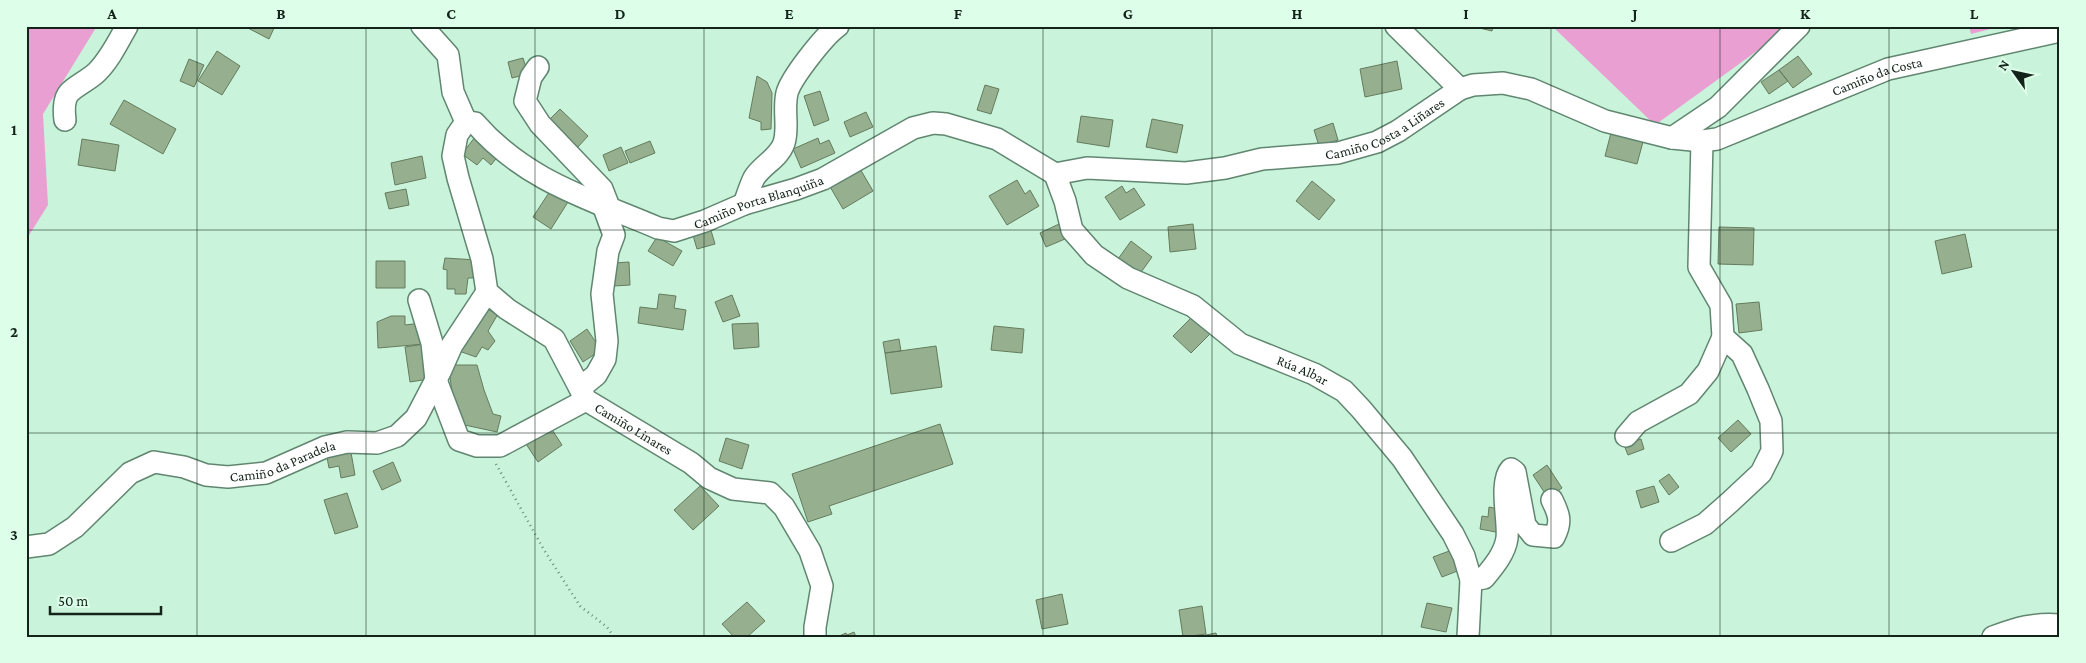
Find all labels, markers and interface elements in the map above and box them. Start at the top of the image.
text: A [106,5,117,22]
text: B [276,5,286,22]
text: C [446,5,456,22]
text: D [614,5,626,22]
text: E [784,5,794,22]
text: F [954,5,963,22]
text: G [1123,5,1133,22]
text: H [1292,5,1303,22]
text: I [1463,5,1469,22]
text: J [1630,5,1638,22]
text: K [1800,5,1811,22]
text: L [1970,5,1979,22]
north arrow [1988,48,2038,98]
street label: Camiño da Costa [1829,54,1924,99]
text: N [1994,56,2013,73]
street label: Camiño Costa a Liñares [1324,94,1447,162]
text: 1 [11,121,17,138]
street label: Camiño Porta Blanquiña [692,171,826,232]
text: 2 [10,323,18,340]
street label: Rúa Albar [1275,352,1331,388]
street label: Camiño Linares [592,399,675,458]
street label: Camiño da Paradela [229,437,337,485]
text: 3 [10,526,18,543]
scale bar [50,583,161,615]
text: 50 m [58,593,88,609]

